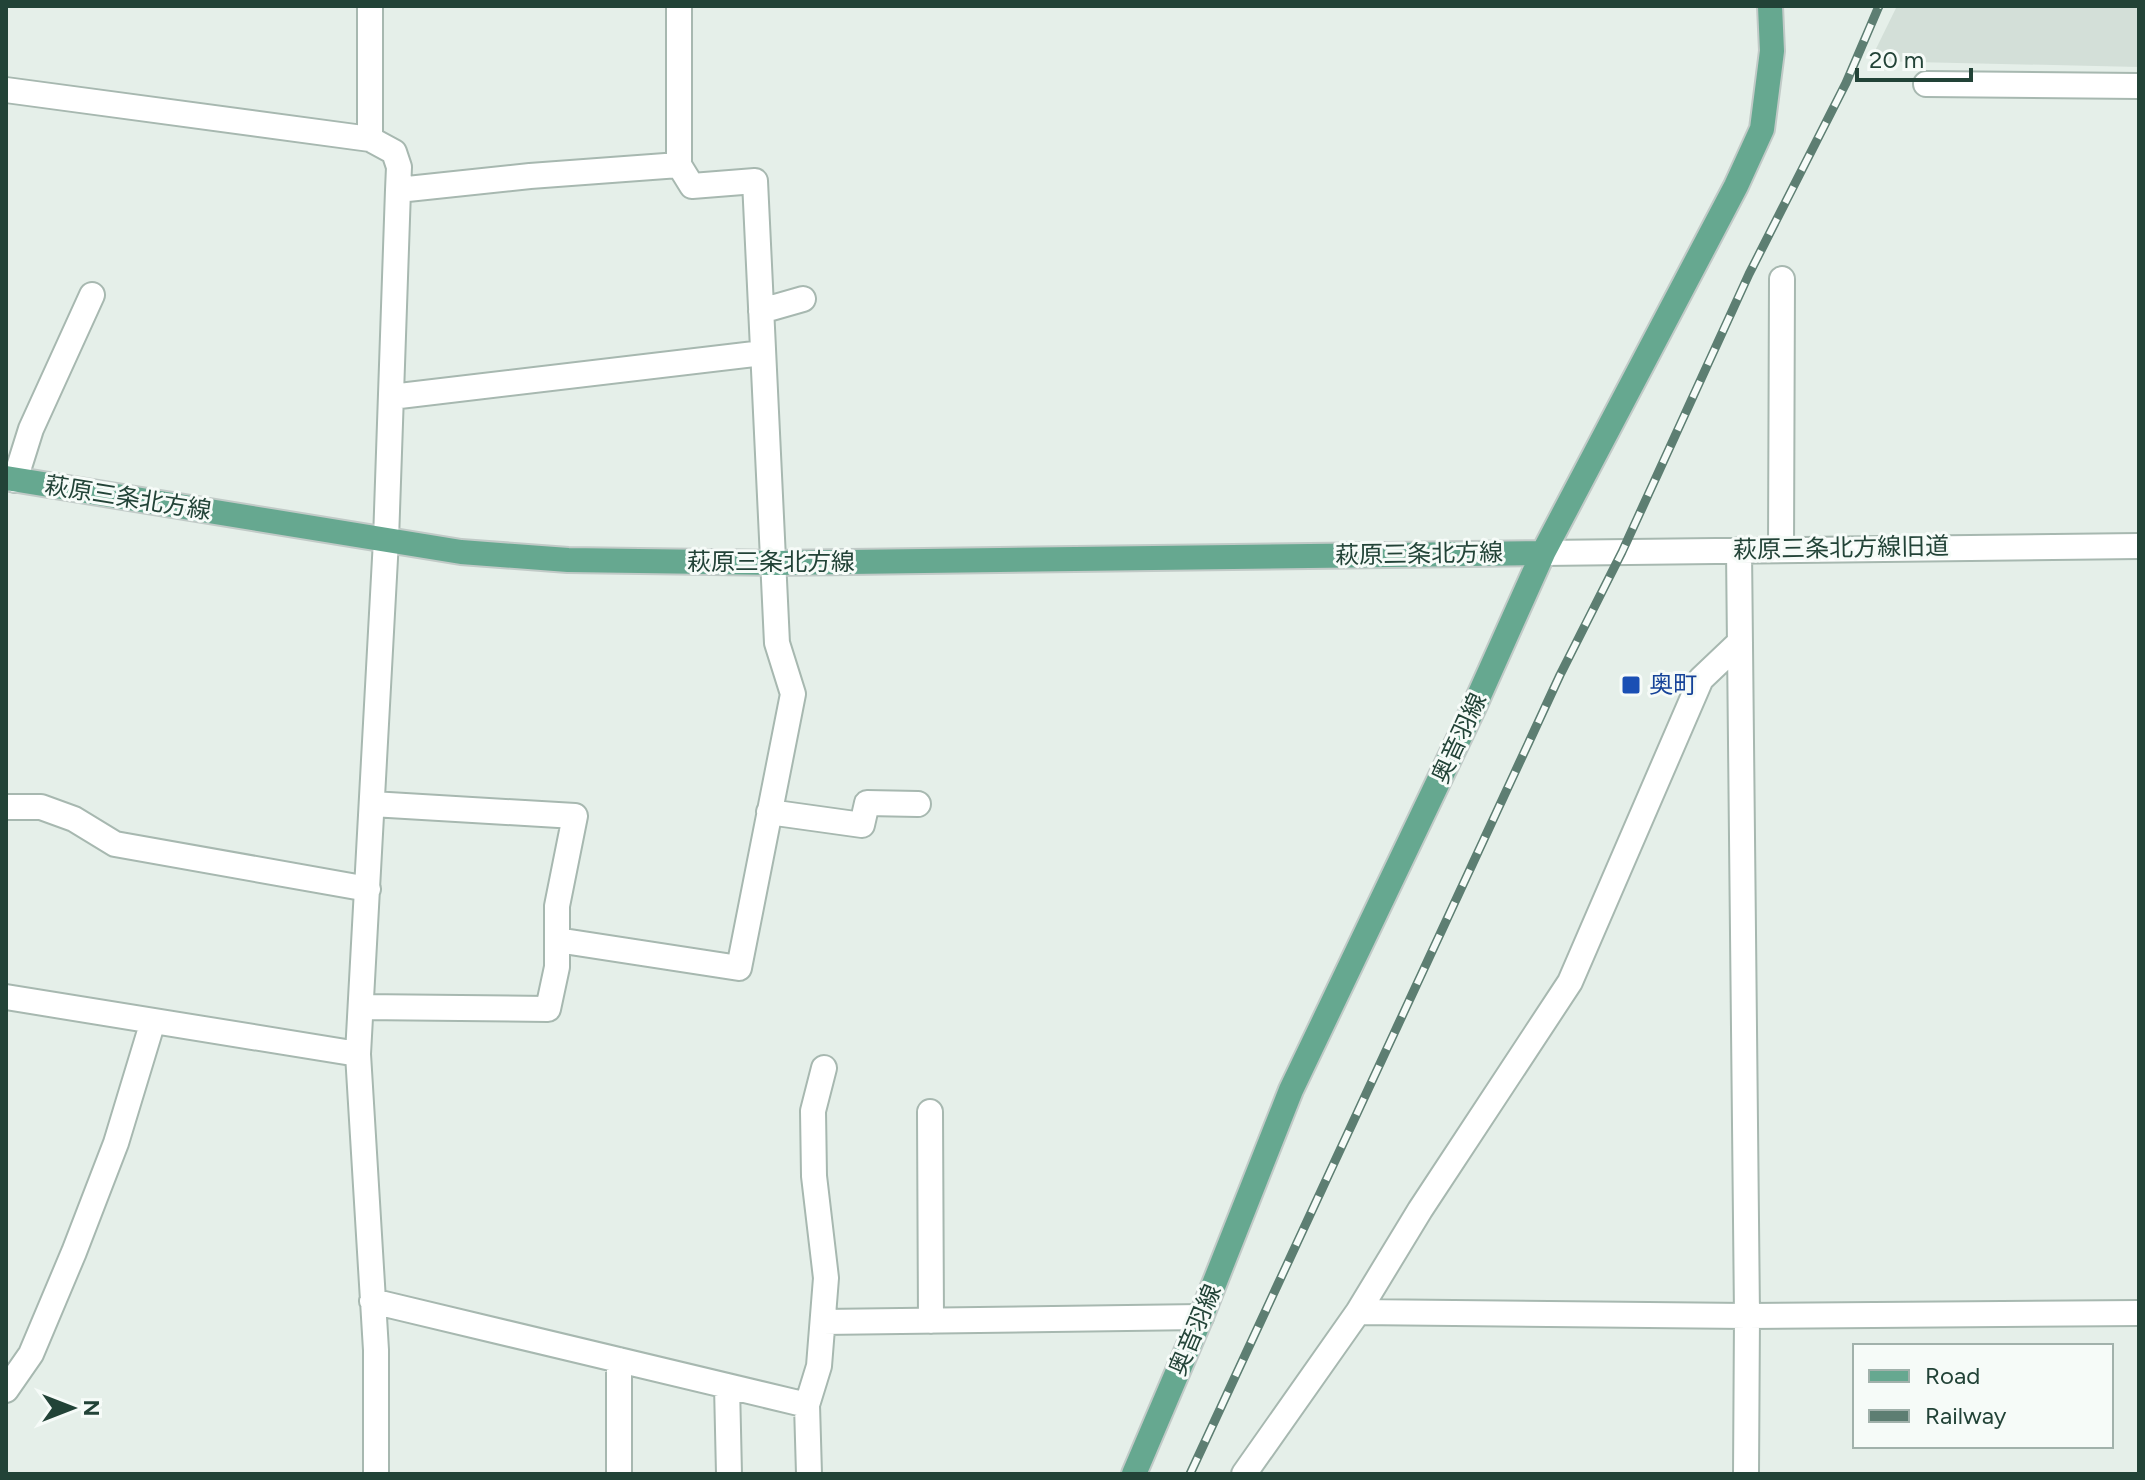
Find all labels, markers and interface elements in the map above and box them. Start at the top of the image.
scale bar [1857,32,1971,82]
text: 20 m [1869,45,1924,74]
street label: 萩原三条北方線 [43,470,213,525]
street label: 萩原三条北方線旧道 [1733,531,1949,564]
street label: 萩原三条北方線 [1335,538,1503,569]
street label: 萩原三条北方線 [687,547,855,576]
place label: 奥町 [1649,670,1697,699]
marker: 奥町 [1620,674,1642,696]
street label: 奥音羽線 [1425,688,1492,787]
street label: 奥音羽線 [1162,1280,1227,1380]
legend [1853,1344,2113,1448]
text: Road [1925,1361,1980,1390]
north arrow [32,1368,112,1448]
text: N [78,1399,105,1417]
text: Railway [1925,1401,2007,1430]

